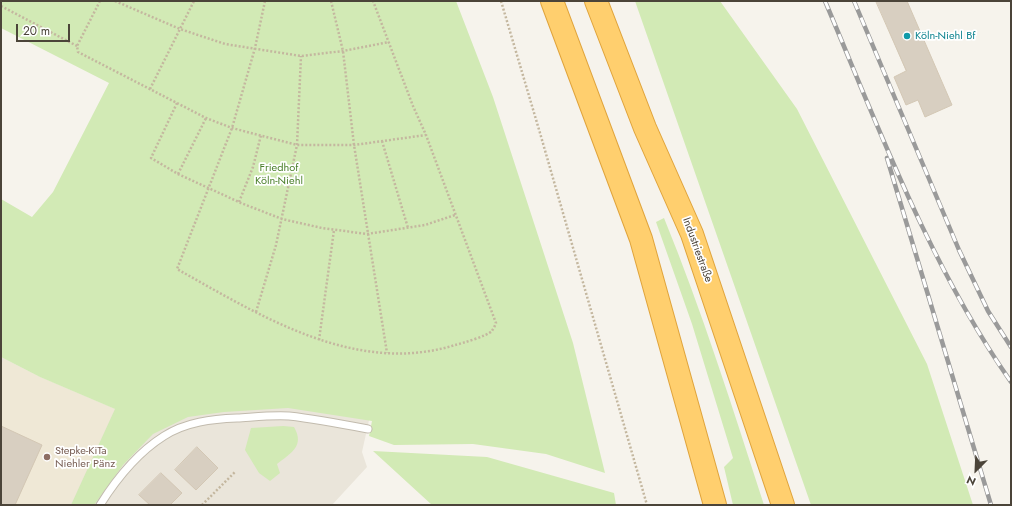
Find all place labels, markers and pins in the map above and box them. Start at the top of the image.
place label: Köln-Niehl Bf [915,29,975,43]
marker: Köln-Niehl Bf [902,31,912,41]
place label: Stepke-KiTa Niehler Pänz [55,444,115,470]
marker: Stepke-KiTa Niehler Pänz [42,452,52,462]

